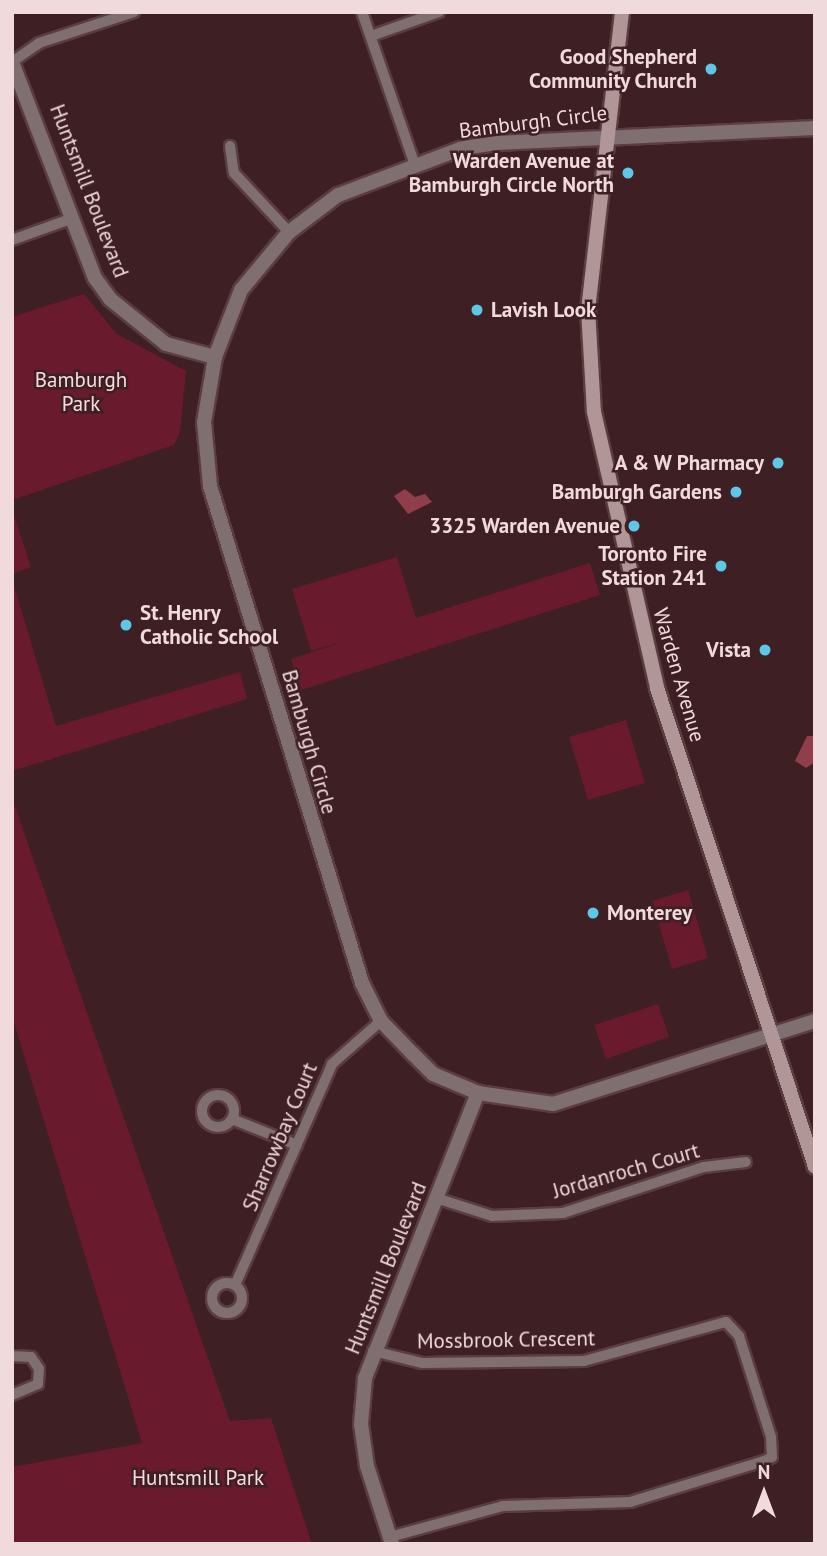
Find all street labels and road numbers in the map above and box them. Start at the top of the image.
street label: Bamburgh Circle [458,100,608,144]
street label: Huntsmill Boulevard [44,101,134,281]
street label: Warden Avenue [648,605,710,745]
street label: Bamburgh Circle [276,667,342,817]
street label: Sharrowbay Court [237,1059,323,1215]
street label: Jordanroch Court [550,1138,702,1204]
street label: Huntsmill Boulevard [340,1178,432,1358]
street label: Mossbrook Crescent [416,1326,596,1354]

